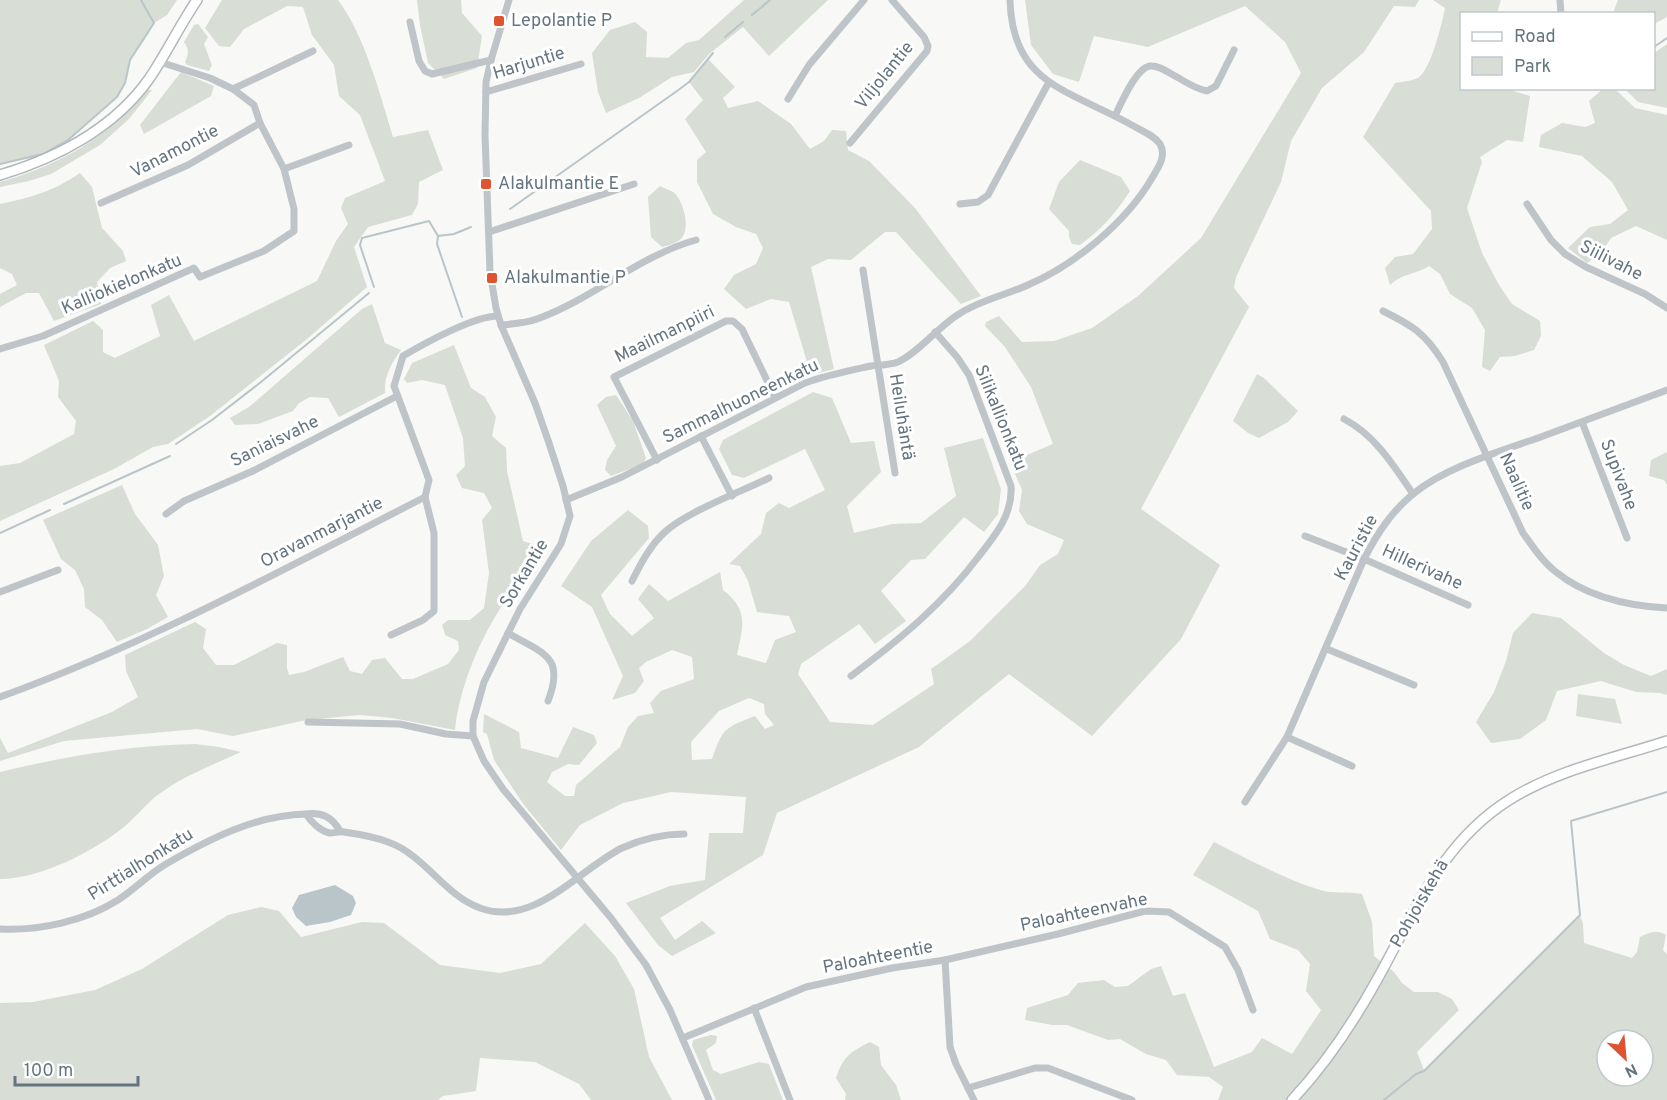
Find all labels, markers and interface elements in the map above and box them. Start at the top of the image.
place label: Lepolantie P [511,10,612,33]
legend [1460,12,1655,90]
marker: Lepolantie P [492,14,506,28]
text: Road [1514,26,1556,49]
street label: Viljolantie [851,37,919,115]
street label: Harjuntie [490,42,568,86]
text: Park [1514,56,1551,79]
street label: Vanamontie [127,120,223,184]
place label: Alakulmantie E [498,173,619,196]
marker: Alakulmantie E [479,177,493,191]
street label: Siilivahe [1576,235,1646,287]
street label: Kalliokielonkatu [58,249,186,321]
place label: Alakulmantie P [504,267,626,290]
marker: Alakulmantie P [485,271,499,285]
street label: Maailmanpiiri [611,301,719,369]
street label: Sammalhuoneenkatu [659,354,823,450]
street label: Silikallionkatu [968,362,1032,474]
street label: Heiluhäntä [883,372,919,462]
street label: Saniaisvahe [227,411,323,473]
street label: Supivahe [1594,436,1642,514]
street label: Naalitie [1493,449,1539,515]
street label: Oravanmarjantie [257,492,387,574]
street label: Kauristie [1330,511,1384,585]
street label: Sorkantie [495,535,555,613]
street label: Hillerivahe [1378,540,1466,596]
street label: Pirttialhonkatu [84,823,198,907]
street label: Pohjoiskehä [1386,856,1454,952]
street label: Paloahteenvahe [1018,888,1150,938]
street label: Paloahteentie [821,936,935,980]
north arrow [1595,1028,1655,1088]
scale bar [15,1049,138,1087]
text: N [1621,1058,1640,1081]
text: 100 m [24,1060,73,1083]

